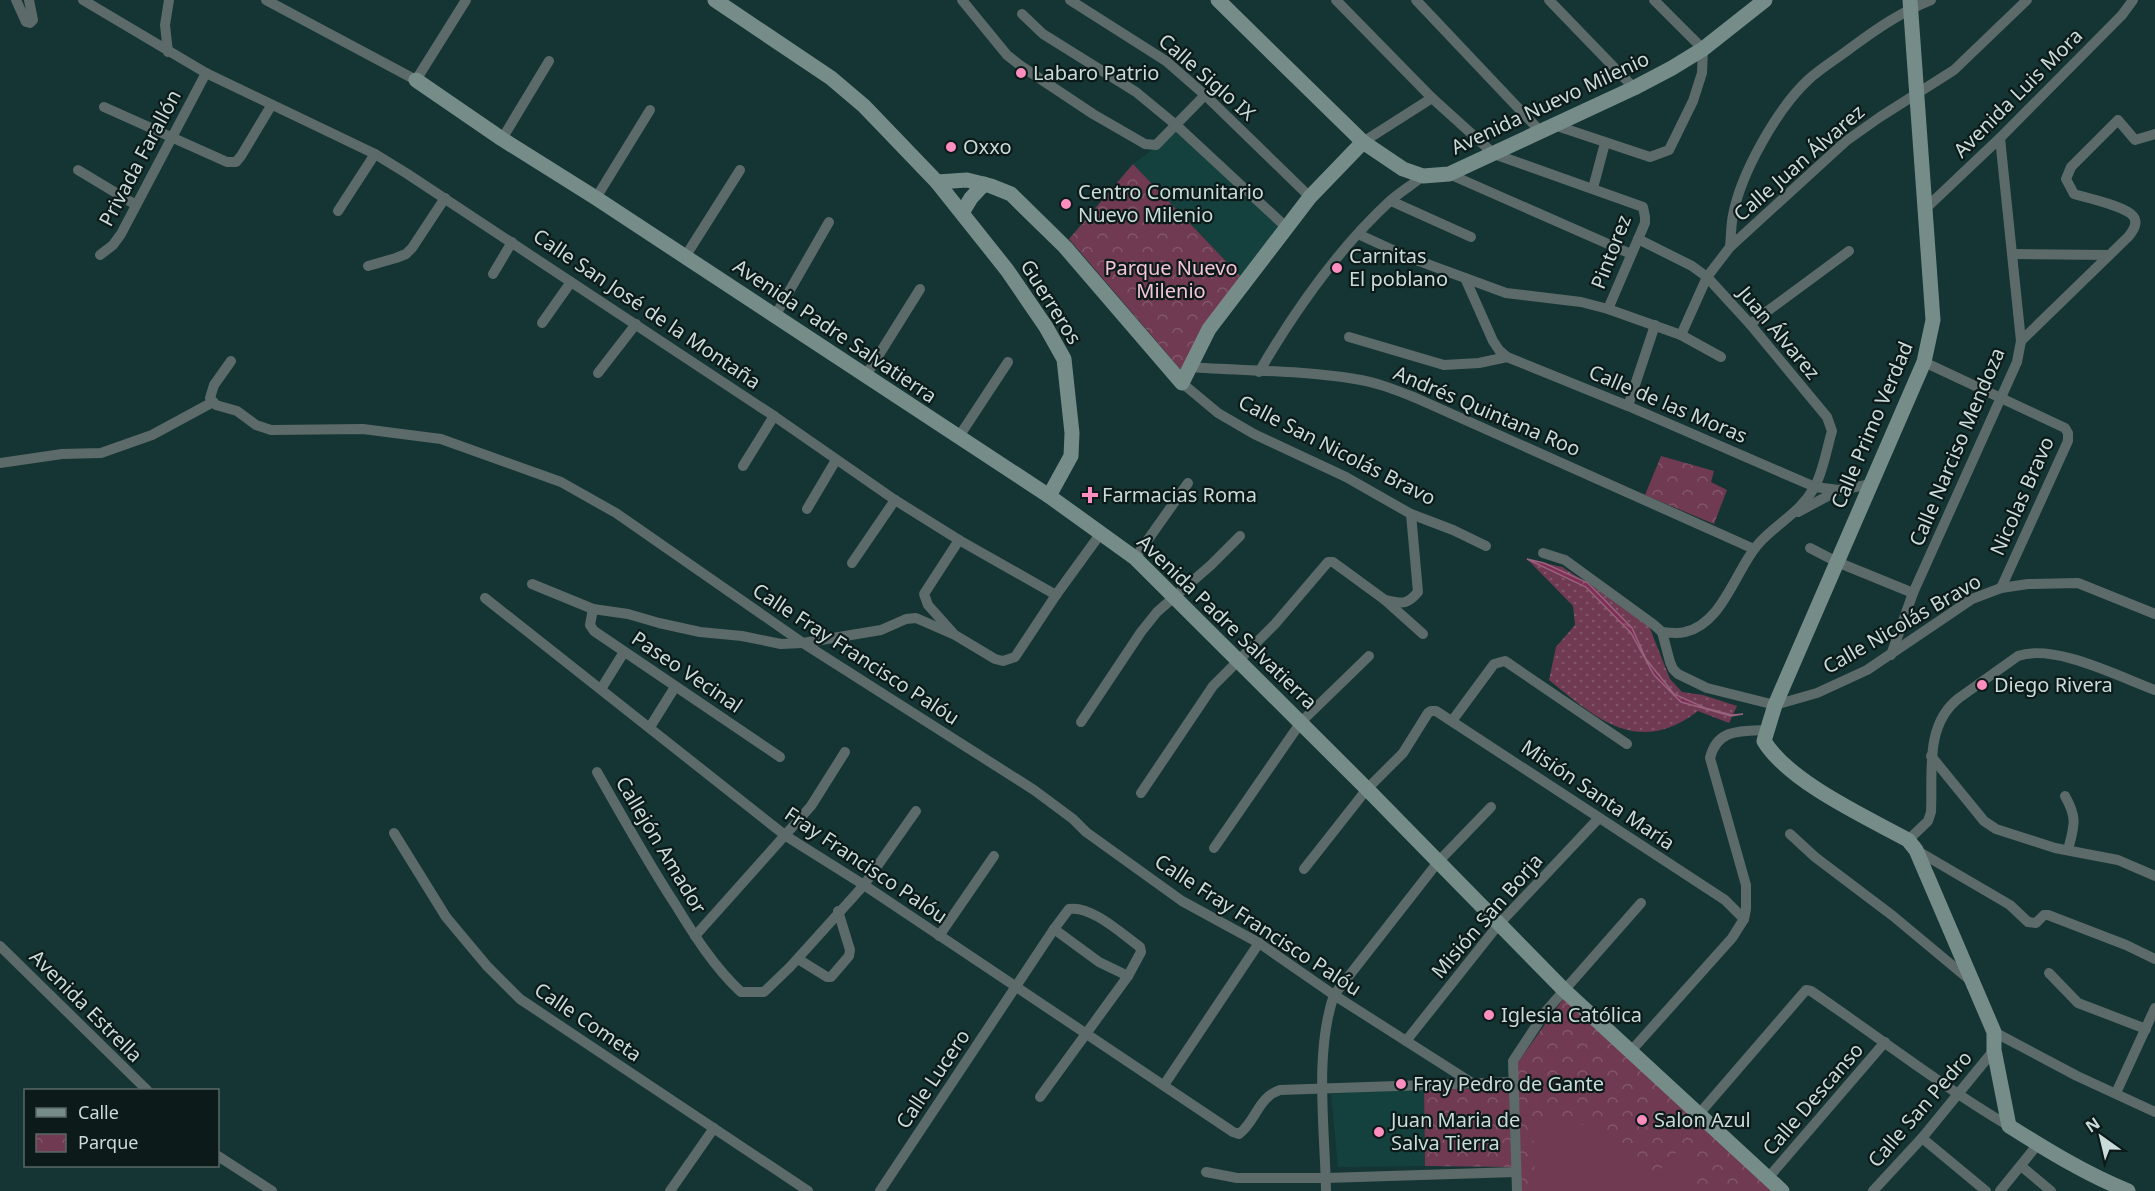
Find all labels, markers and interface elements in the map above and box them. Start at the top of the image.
street label: Avenida Luis Mora [1947,22,2088,163]
street label: Calle Siglo IX [1153,27,1262,126]
street label: Avenida Nuevo Milenio [1446,45,1653,160]
place label: Labaro Patrio [1033,59,1159,86]
marker: Labaro Patrio [1014,66,1028,80]
street label: Privada Farallón [92,85,187,231]
street label: Calle Juan Álvarez [1728,98,1870,227]
place label: Oxxo [963,133,1011,160]
marker: Oxxo [944,140,958,154]
place label: Centro Comunitario Nuevo Milenio [1078,178,1264,228]
marker: Centro Comunitario Nuevo Milenio [1059,197,1073,211]
street label: Pintorez [1584,211,1637,293]
street label: Calle San José de la Montaña [528,222,766,395]
place label: Carnitas El poblano [1349,242,1448,292]
street label: Avenida Padre Salvatierra [728,252,942,409]
street label: Guerreros [1015,254,1088,349]
park label: Parque Nuevo Milenio [1104,254,1238,304]
marker: Carnitas El poblano [1330,261,1344,275]
street label: Juan Álvarez [1731,279,1826,385]
street label: Calle Primo Verdad [1824,337,1919,512]
street label: Calle Narciso Mendoza [1902,343,2011,550]
street label: Calle de las Moras [1585,358,1751,449]
street label: Andrés Quintana Roo [1390,359,1585,462]
street label: Calle San Nicolás Bravo [1234,388,1440,511]
street label: Nicolas Bravo [1983,432,2060,560]
place label: Farmacias Roma [1102,481,1257,508]
marker: Farmacias Roma [1083,488,1097,502]
street label: Avenida Padre Salvatierra [1132,529,1323,715]
street label: Calle Nicolás Bravo [1818,567,1986,680]
street label: Calle Fray Francisco Palóu [748,576,965,731]
street label: Paseo Vecinal [627,625,748,719]
place label: Diego Rivera [1994,671,2113,698]
marker: Diego Rivera [1975,678,1989,692]
street label: Misión Santa María [1516,733,1680,856]
street label: Callejón Amador [610,771,713,918]
street label: Fray Francisco Palóu [780,800,953,929]
street label: Calle Fray Francisco Palóu [1150,847,1367,1002]
street label: Misión San Borja [1425,847,1548,984]
street label: Avenida Estrella [24,943,149,1068]
street label: Calle Cometa [529,976,647,1067]
place label: Iglesia Católica [1501,1001,1642,1028]
marker: Iglesia Católica [1482,1008,1496,1022]
street label: Calle Lucero [889,1024,976,1134]
street label: Calle Descanso [1756,1037,1869,1161]
street label: Calle San Pedro [1862,1045,1978,1173]
place label: Fray Pedro de Gante [1413,1070,1604,1097]
marker: Fray Pedro de Gante [1394,1077,1408,1091]
legend [24,1089,219,1167]
text: Calle [78,1100,119,1124]
place label: Juan Maria de Salva Tierra [1389,1106,1520,1156]
place label: Salon Azul [1654,1106,1751,1133]
north arrow [2071,1107,2131,1167]
text: N [2081,1112,2104,1137]
marker: Salon Azul [1635,1113,1649,1127]
marker: Juan Maria de Salva Tierra [1372,1125,1386,1139]
text: Parque [78,1130,138,1154]

